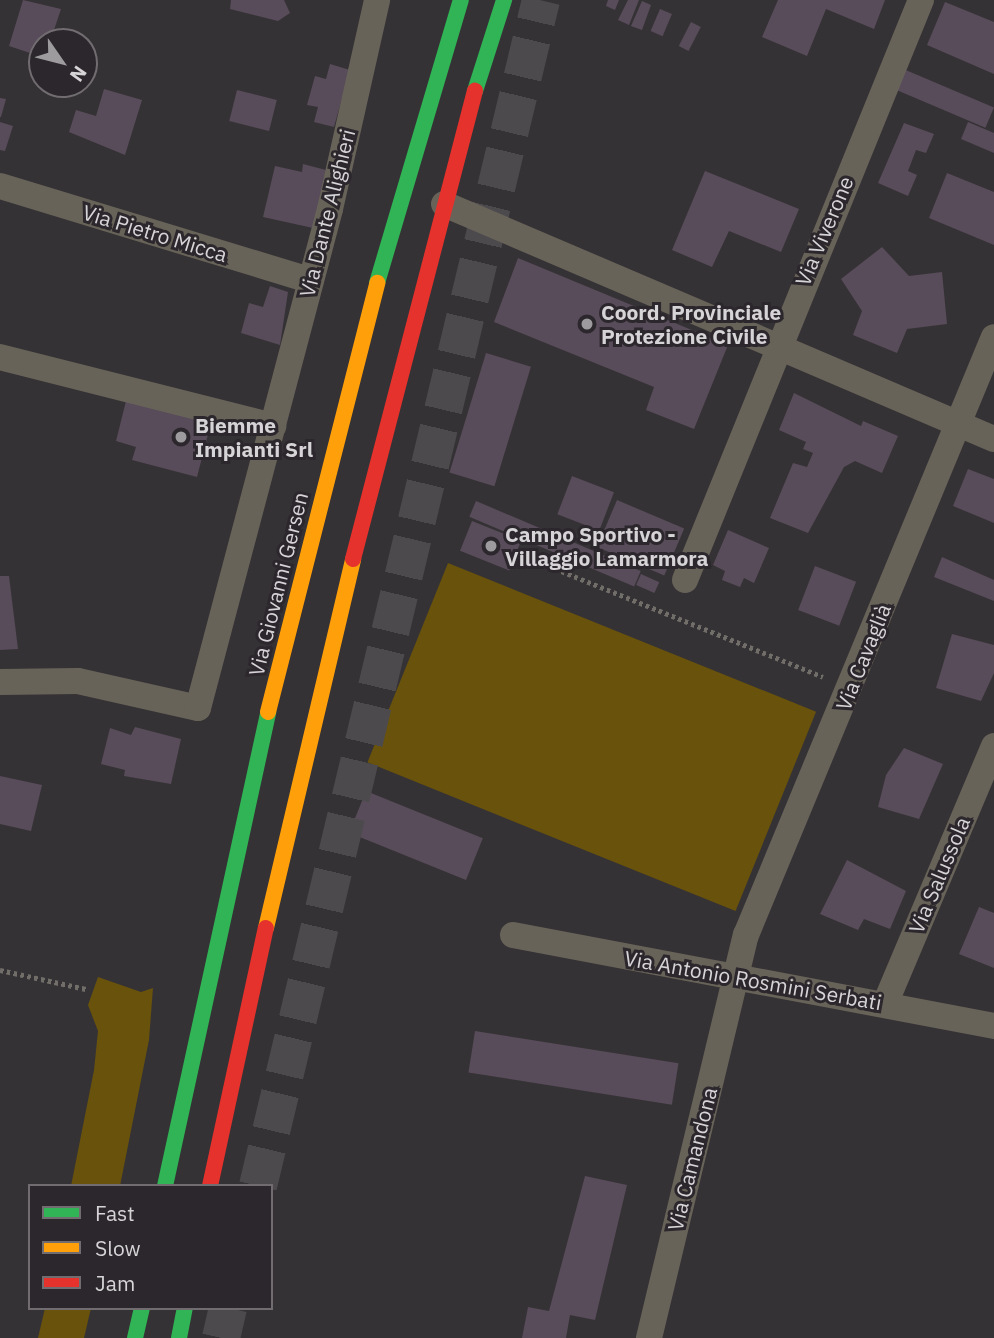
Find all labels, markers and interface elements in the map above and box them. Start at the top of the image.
north arrow [28,28,98,98]
text: N [65,61,92,86]
street label: Via Dante Alighieri [294,126,360,300]
street label: Via Viverone [790,172,858,290]
street label: Via Pietro Micca [80,199,230,267]
place label: Coord. Provinciale Protezione Civile [601,299,781,349]
marker: Coord. Provinciale Protezione Civile [579,316,595,332]
place label: Biemme Impianti Srl [195,412,313,462]
marker: Biemme Impianti Srl [173,429,189,445]
street label: Via Giovanni Gersen [243,489,313,679]
place label: Campo Sportivo - Villaggio Lamarmora [505,521,708,571]
marker: Campo Sportivo - Villaggio Lamarmora [483,538,499,554]
street label: Via Cavaglià [830,600,896,714]
street label: Via Salussola [903,813,975,937]
street label: Via Antonio Rosmini Serbati [622,945,884,1015]
street label: Via Camandona [662,1085,722,1233]
legend [28,1184,273,1310]
text: Fast [95,1199,135,1227]
text: Slow [95,1234,141,1262]
text: Jam [95,1269,135,1297]

